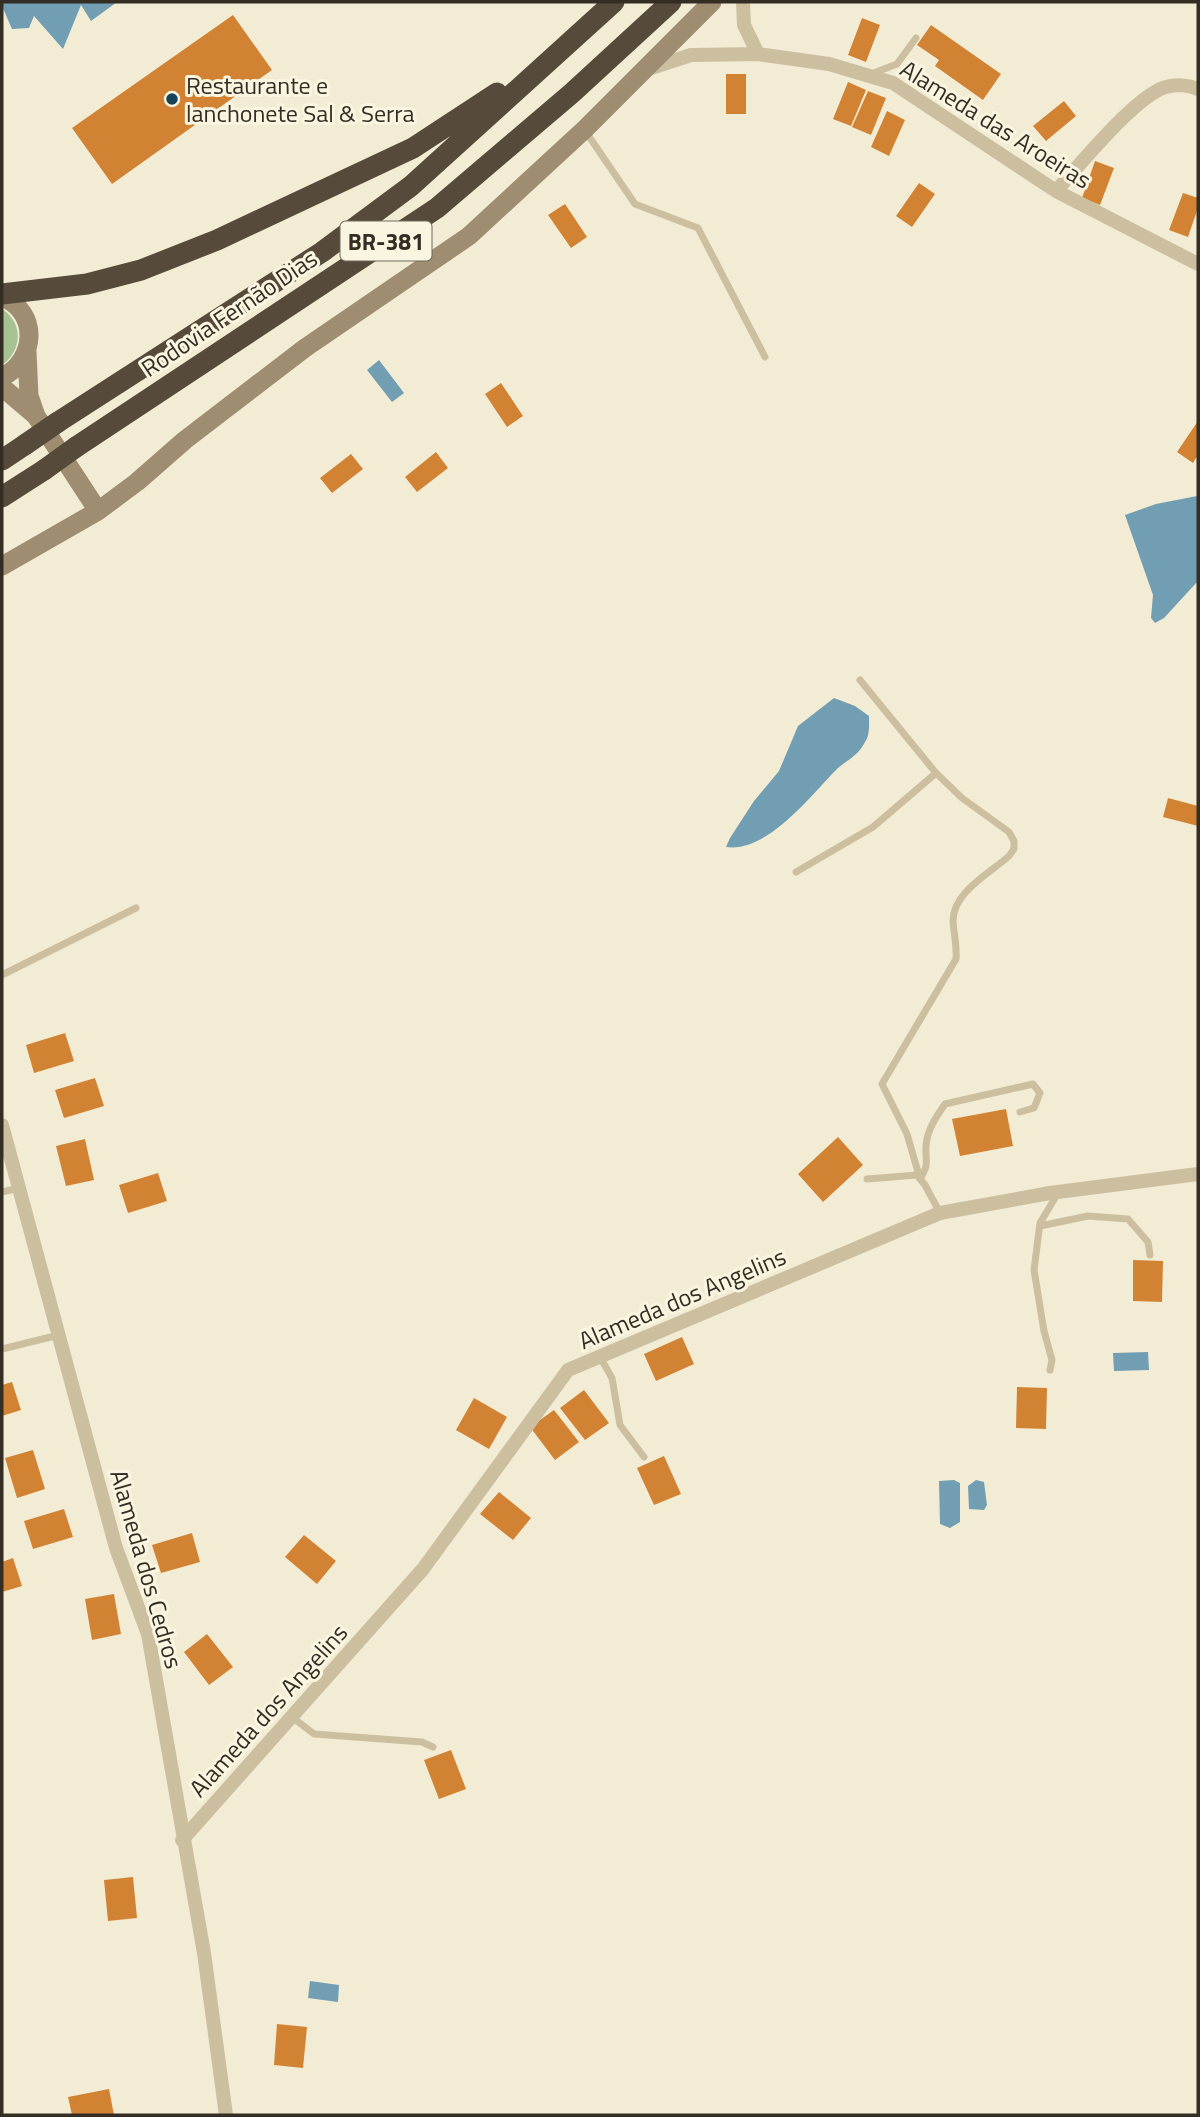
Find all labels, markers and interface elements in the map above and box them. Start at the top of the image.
street label: Alameda das Aroeiras [894,51,1098,197]
place label: Restaurante e lanchonete Sal & Serra [186,67,415,131]
marker: Restaurante e lanchonete Sal & Serra [164,91,180,107]
road number: BR-381 [340,222,432,260]
street label: Rodovia Fernão Dias [134,241,324,385]
street label: Alameda dos Angelins [573,1238,791,1358]
street label: Alameda dos Cedros [101,1465,193,1673]
street label: Alameda dos Angelins [180,1615,356,1805]

